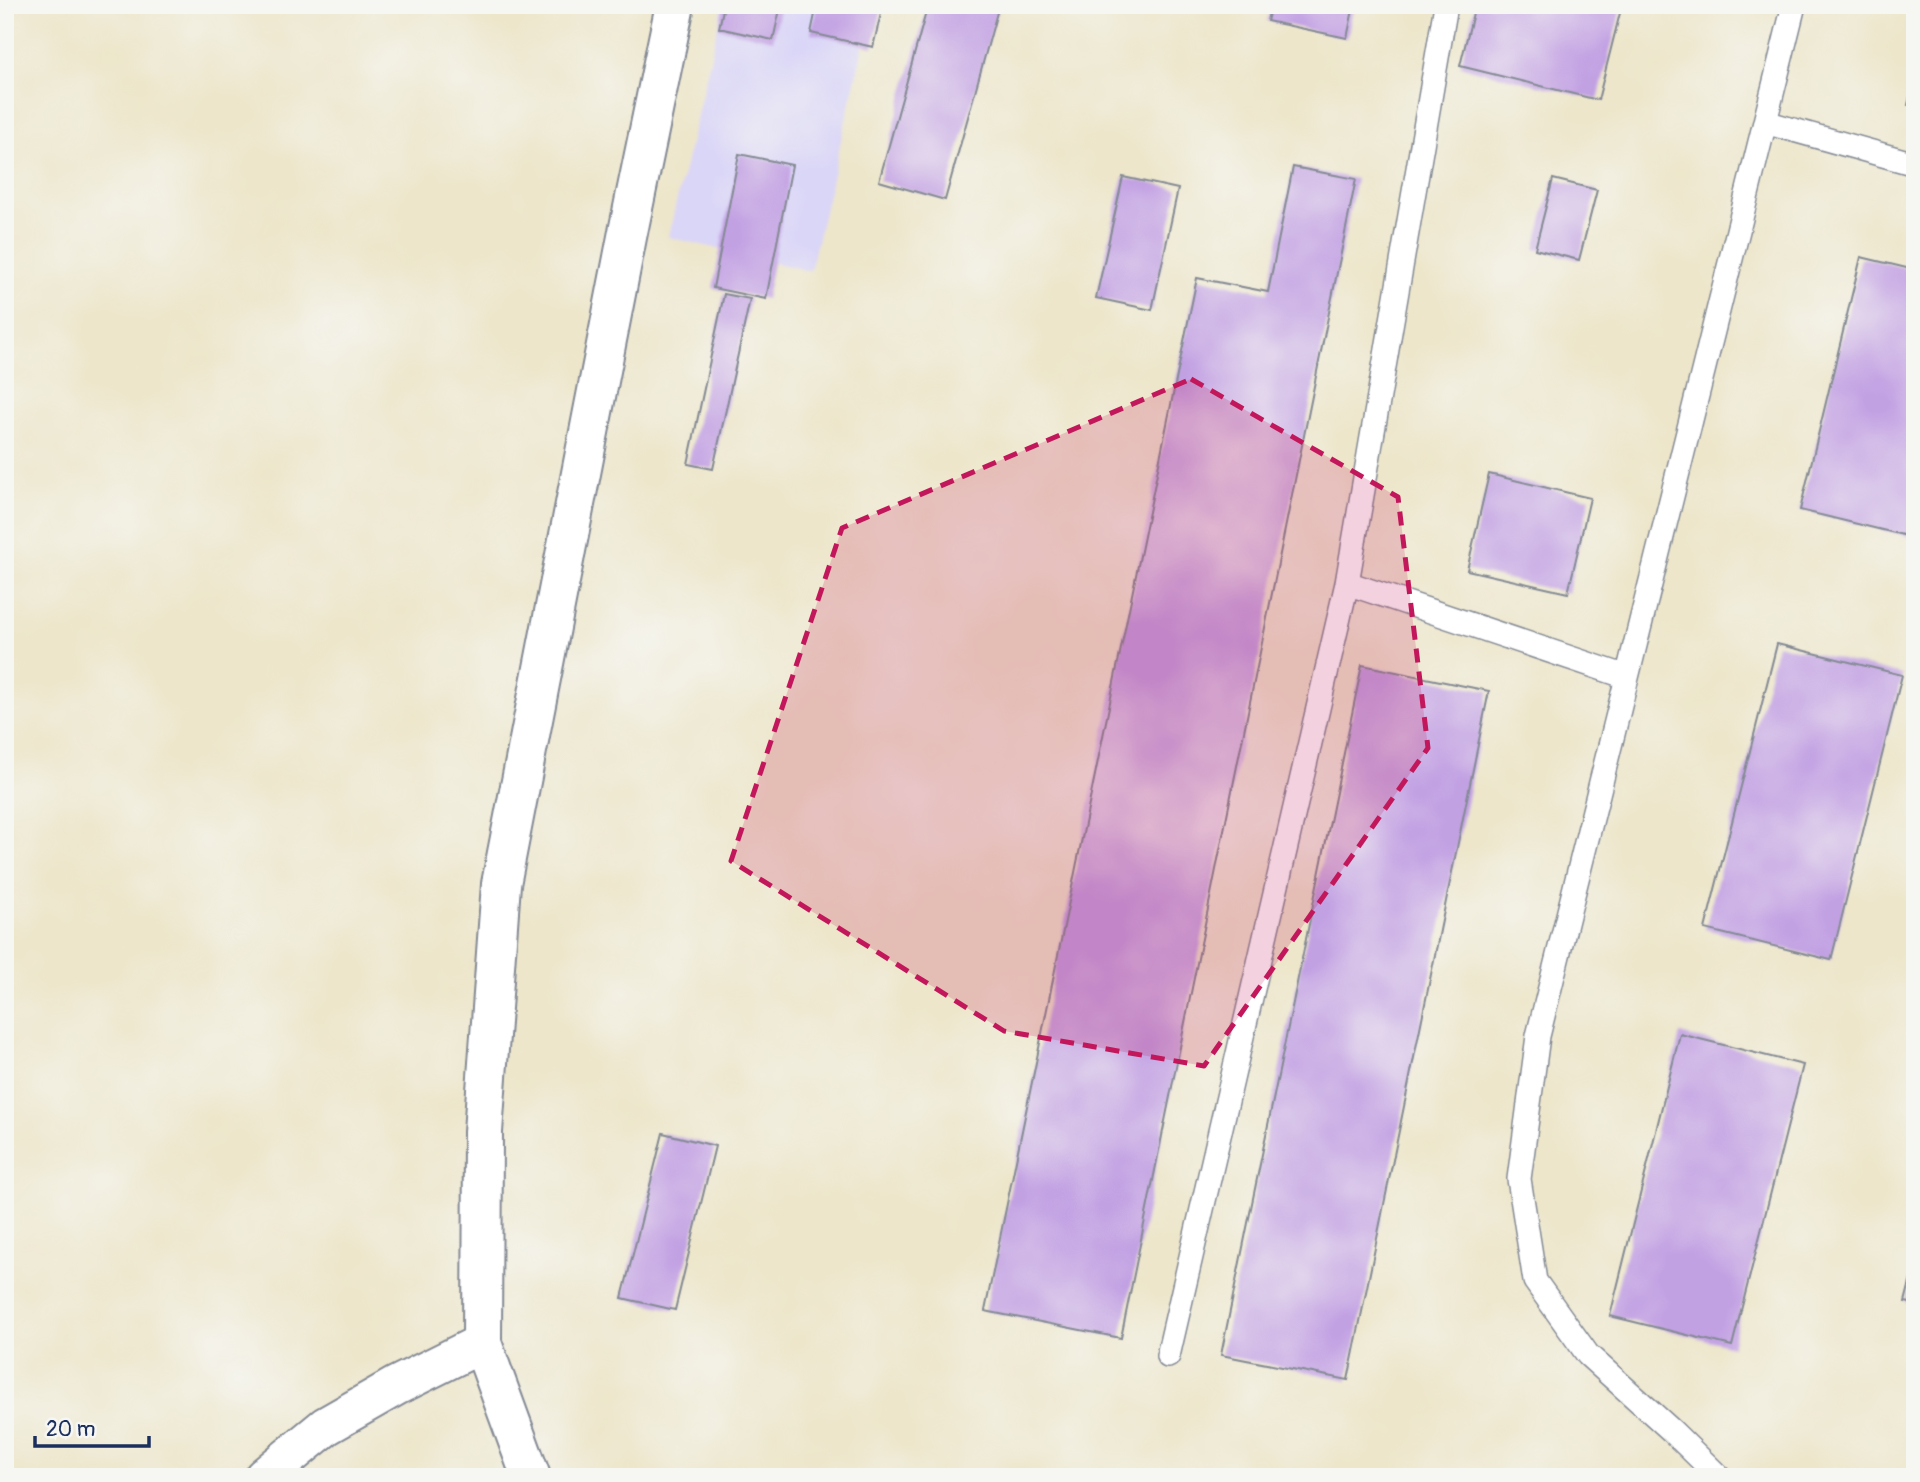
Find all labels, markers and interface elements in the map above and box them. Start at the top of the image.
scale bar [35,1405,149,1449]
text: 20 m [46,1416,95,1443]

